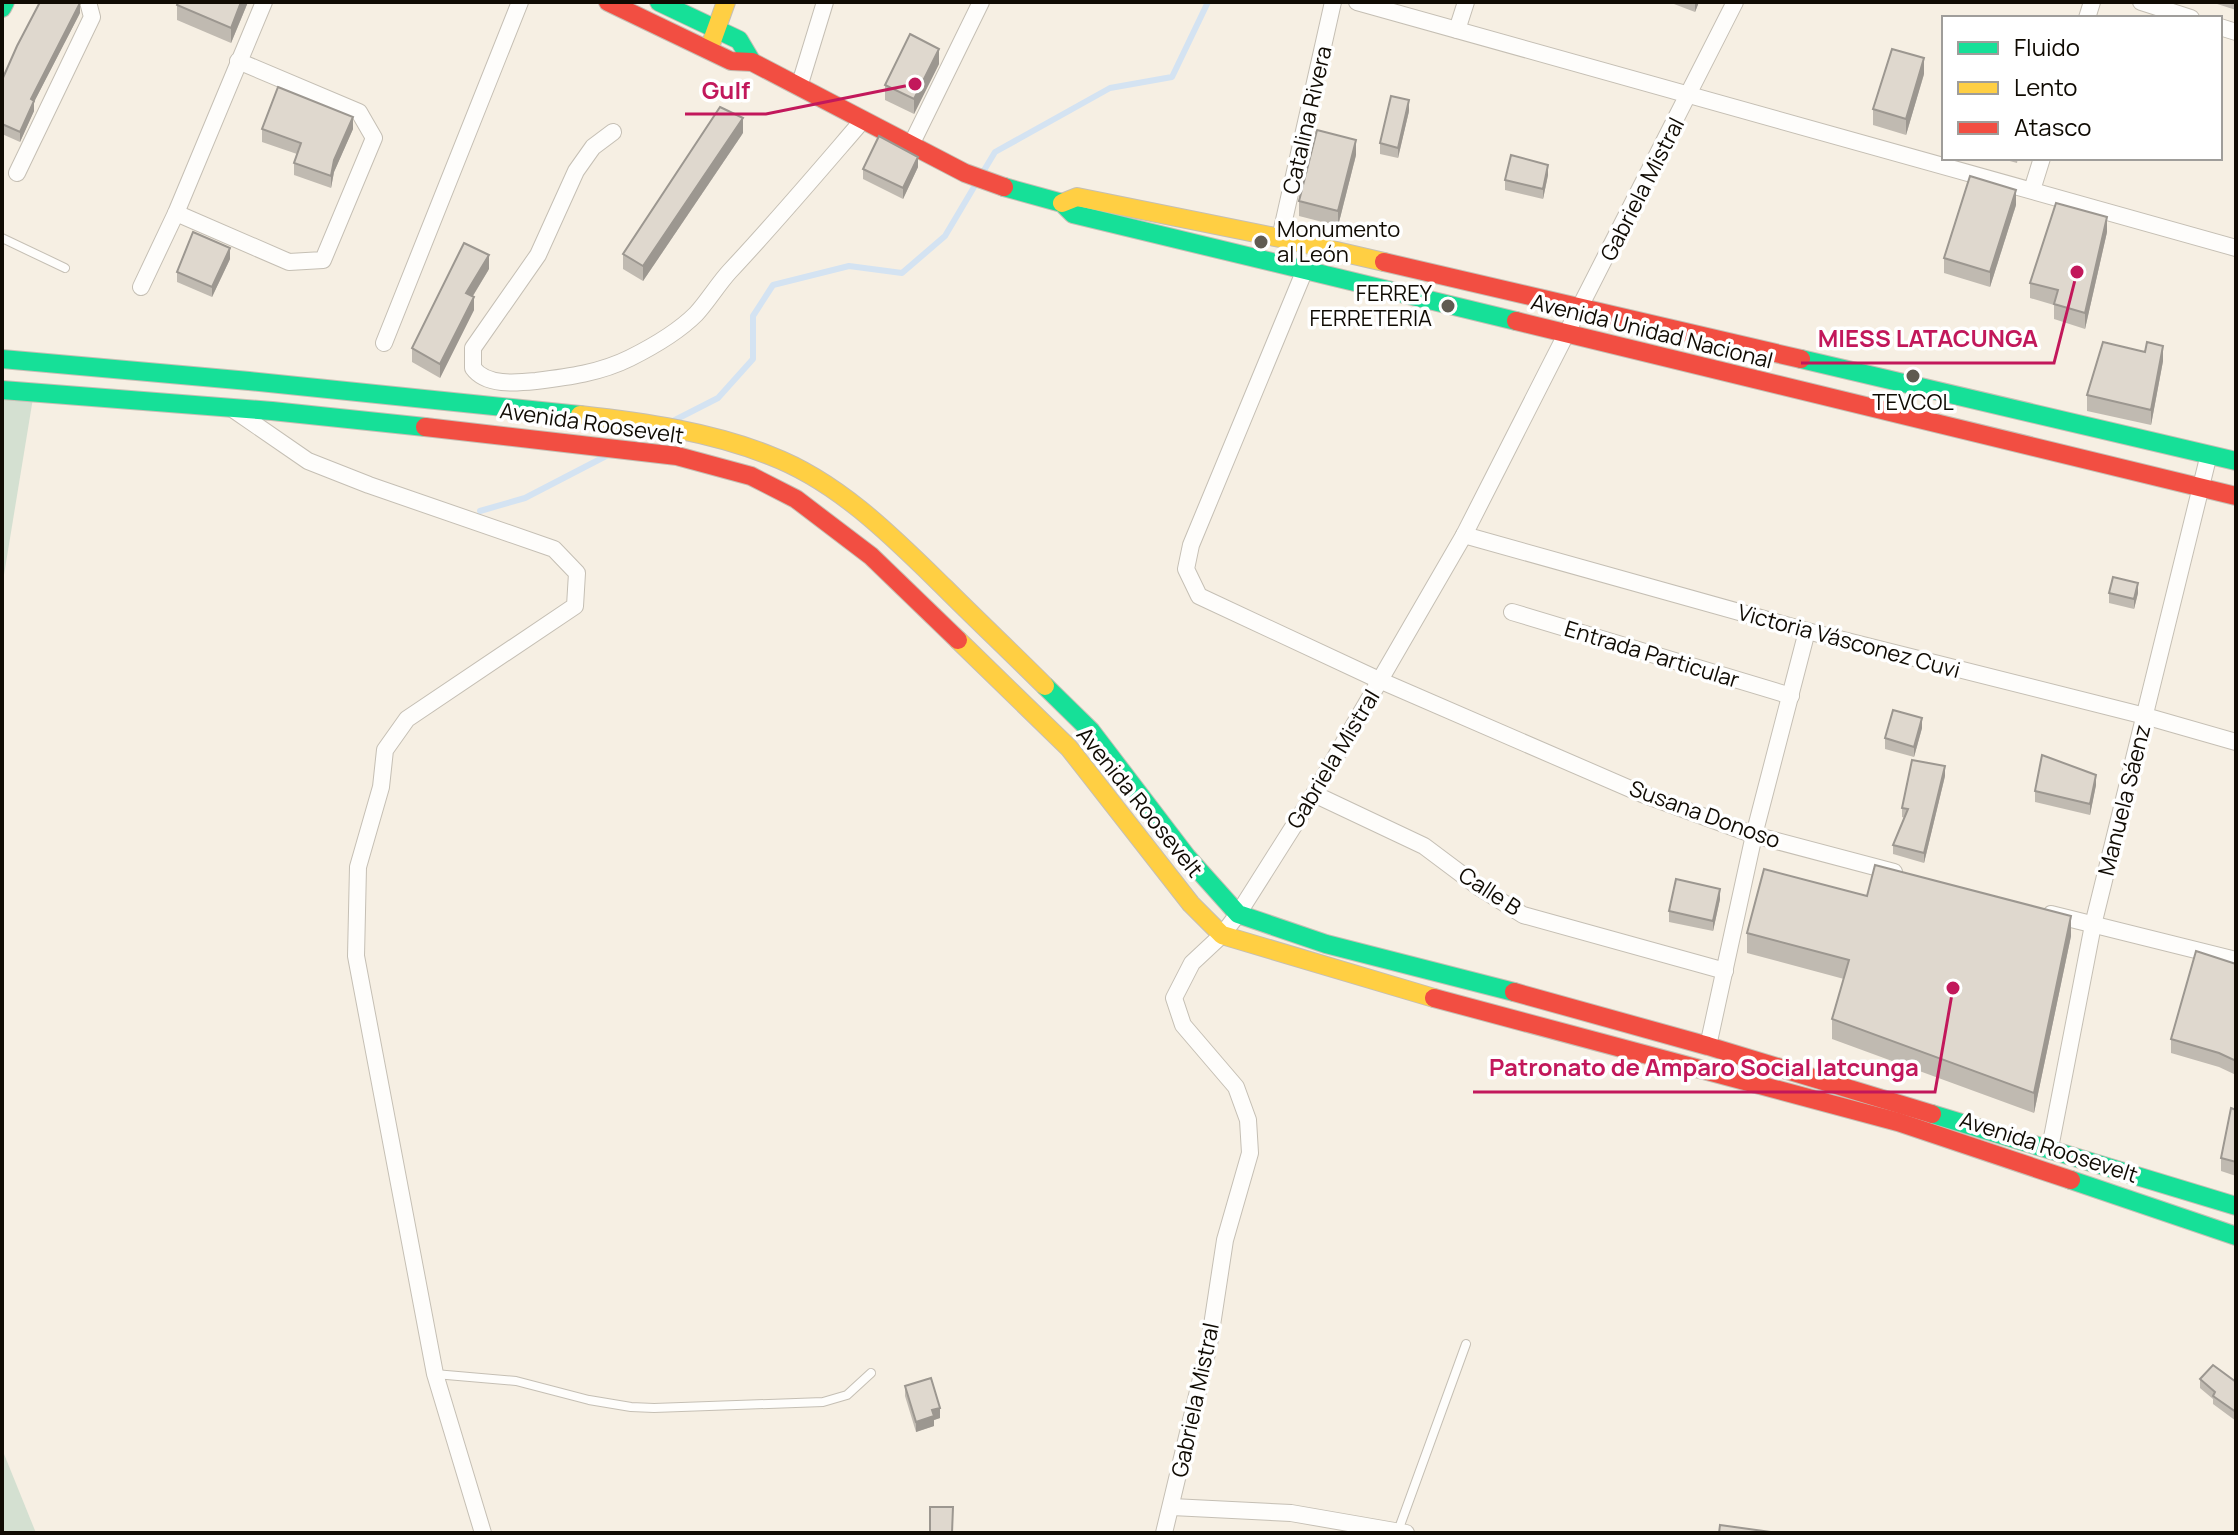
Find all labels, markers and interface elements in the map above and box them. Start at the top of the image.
legend [1942,16,2222,160]
text: Fluido [2014,30,2080,63]
street label: Catalina Rivera [1275,43,1339,197]
callout: Gulf [685,66,766,114]
text: Lento [2014,70,2078,103]
text: Gulf [702,73,750,106]
text: Atasco [2014,110,2091,143]
street label: Gabriela Mistral [1593,112,1691,266]
place label: Monumento al León [1277,214,1400,269]
marker: Monumento al León [1252,233,1270,251]
place label: FERREY FERRETERIA [1309,278,1433,333]
street label: Avenida Unidad Nacional [1528,286,1776,376]
marker: FERREY FERRETERIA [1439,297,1457,315]
callout: MIESS LATACUNGA [1801,315,2054,363]
text: MIESS LATACUNGA [1818,321,2038,354]
marker: TEVCOL [1904,367,1922,385]
place label: TEVCOL [1872,387,1954,417]
street label: Avenida Roosevelt [498,395,686,451]
street label: Victoria Vásconez Cuvi [1734,597,1964,685]
street label: Entrada Particular [1561,613,1743,695]
street label: Gabriela Mistral [1280,684,1386,834]
street label: Avenida Roosevelt [1070,720,1210,884]
street label: Manuela Sáenz [2091,721,2157,879]
street label: Susana Donoso [1625,773,1785,855]
street label: Calle B [1453,860,1527,922]
callout: Patronato de Amparo Social latcunga [1473,1044,1935,1092]
text: Patronato de Amparo Social latcunga [1489,1050,1919,1083]
street label: Avenida Roosevelt [1956,1104,2142,1190]
street label: Gabriela Mistral [1164,1320,1226,1480]

